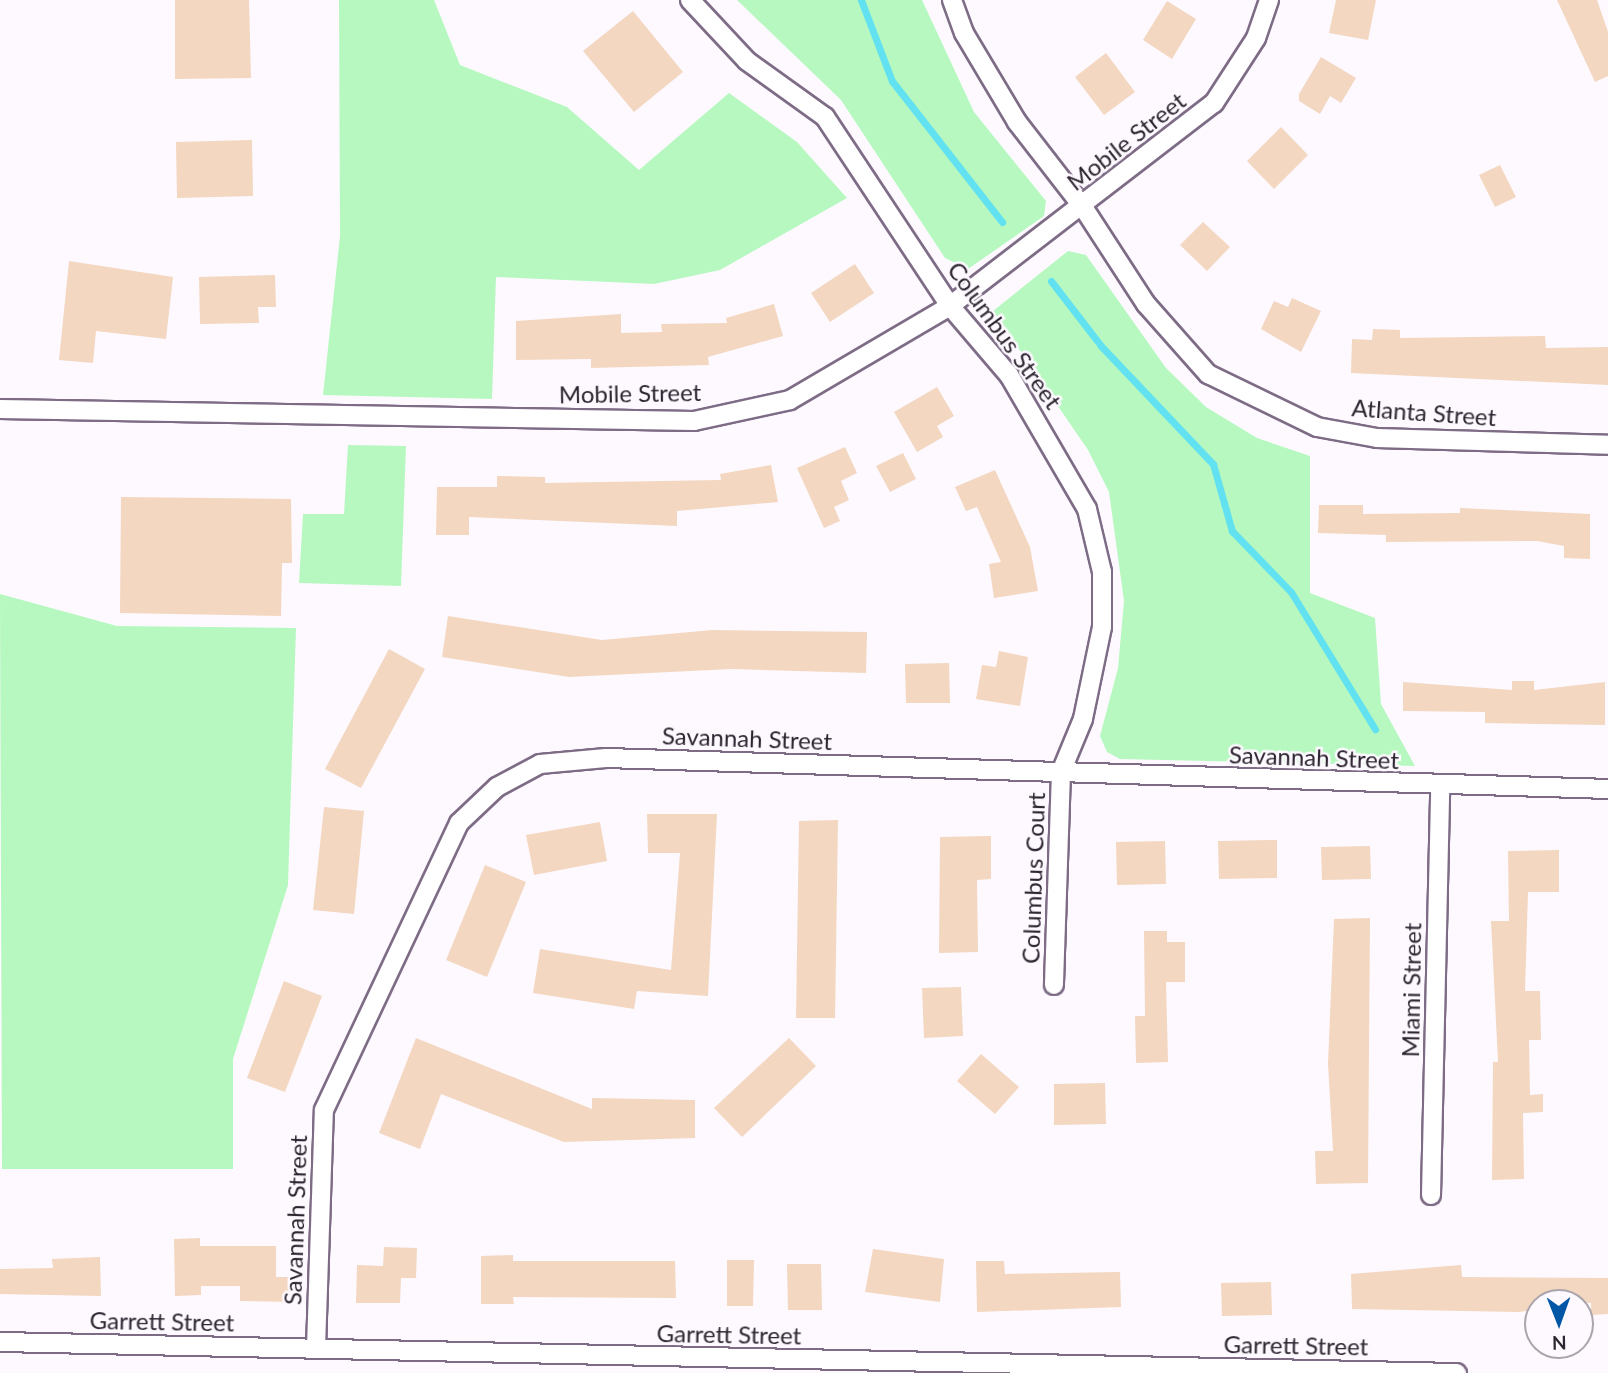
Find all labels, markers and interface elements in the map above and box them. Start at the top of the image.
street label: Mobile Street [1061,86,1191,196]
street label: Columbus Street [942,256,1068,414]
street label: Mobile Street [559,377,701,409]
street label: Atlanta Street [1351,393,1497,431]
street label: Savannah Street [662,721,832,755]
street label: Savannah Street [1229,740,1399,774]
street label: Columbus Court [1016,792,1050,964]
street label: Miami Street [1395,922,1427,1058]
street label: Savannah Street [278,1135,312,1305]
north arrow [1524,1289,1594,1359]
street label: Garrett Street [89,1305,235,1337]
street label: Garrett Street [656,1318,802,1350]
street label: Garrett Street [1223,1329,1369,1361]
text: N [1552,1332,1567,1355]

